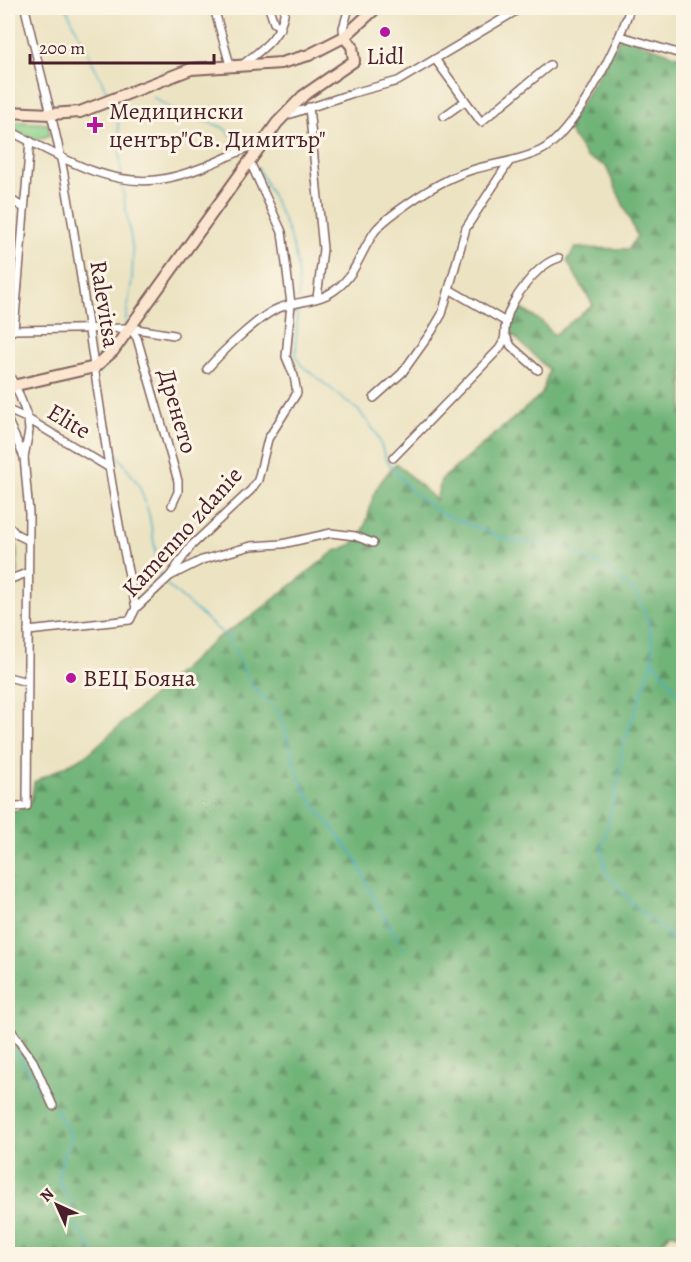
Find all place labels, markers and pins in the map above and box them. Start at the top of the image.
marker: Lidl [378,25,392,39]
place label: Lidl [366,40,404,72]
place label: Медицински център"Св. Димитър" [109,95,326,155]
marker: Медицински център"Св. Димитър" [86,116,104,134]
place label: ВЕЦ Бояна [83,662,196,694]
marker: ВЕЦ Бояна [64,671,78,685]

